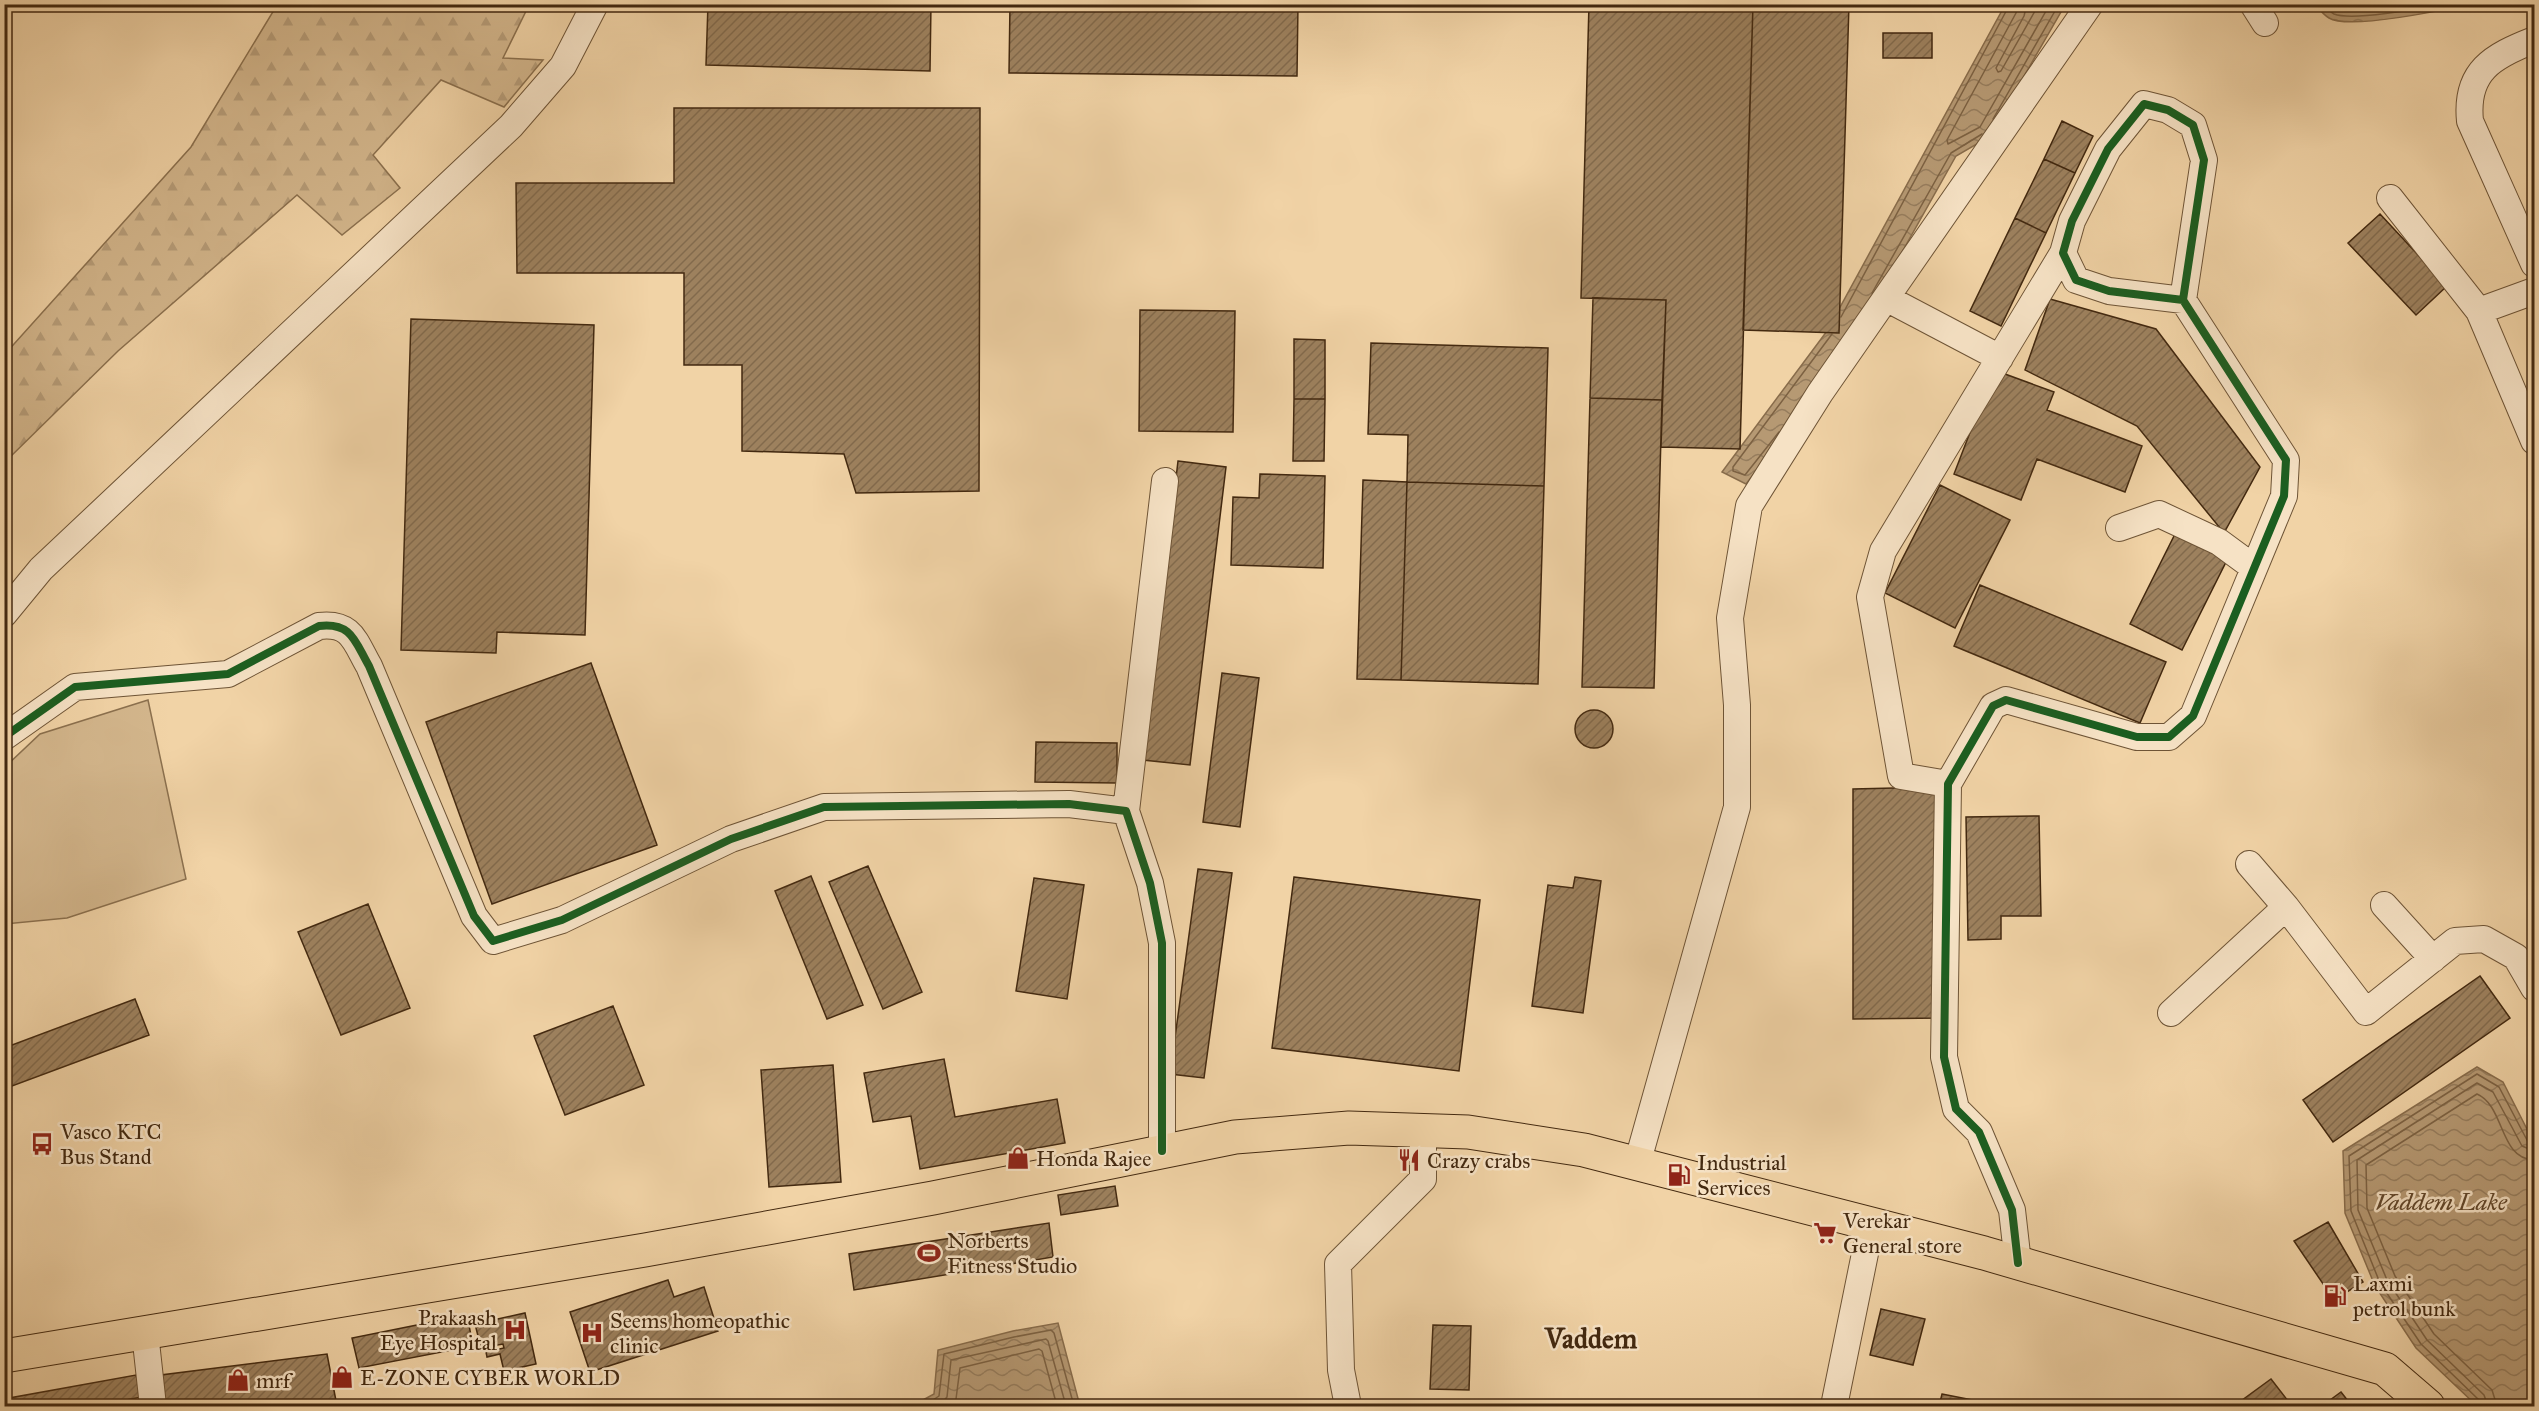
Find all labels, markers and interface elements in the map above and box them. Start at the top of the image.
place label: Vasco KTC Bus Stand [59,1118,161,1170]
bus stop icon: Vasco KTC Bus Stand [29,1131,55,1157]
shop icon: Honda Rajee [1005,1145,1031,1171]
place label: Honda Rajee [1036,1145,1151,1172]
restaurant icon: Crazy crabs [1396,1147,1422,1173]
place label: Crazy crabs [1427,1147,1530,1174]
place label: Industrial Services [1697,1149,1786,1201]
fuel station icon: Industrial Services [1666,1162,1692,1188]
water label: Vaddem Lake [2375,1187,2508,1217]
place label: Verekar General store [1842,1207,1962,1259]
supermarket icon: Verekar General store [1812,1220,1838,1246]
place label: Norberts Fitness Studio [947,1227,1077,1279]
sports icon: Norberts Fitness Studio [916,1240,942,1266]
place label: Laxmi petrol bunk [2352,1270,2456,1322]
fuel station icon: Laxmi petrol bunk [2322,1283,2348,1309]
place label: Prakaash Eye Hospital [380,1304,497,1356]
place label: Seems homeopathic clinic [610,1307,790,1359]
hospital icon: Prakaash Eye Hospital [502,1317,528,1343]
hospital icon: Seems homeopathic clinic [579,1320,605,1346]
district label: Vaddem [1544,1321,1638,1356]
shop icon: E-ZONE CYBER WORLD [329,1364,355,1390]
place label: E-ZONE CYBER WORLD [360,1364,620,1391]
shop icon: mrf [225,1367,251,1393]
place label: mrf [256,1367,294,1394]

